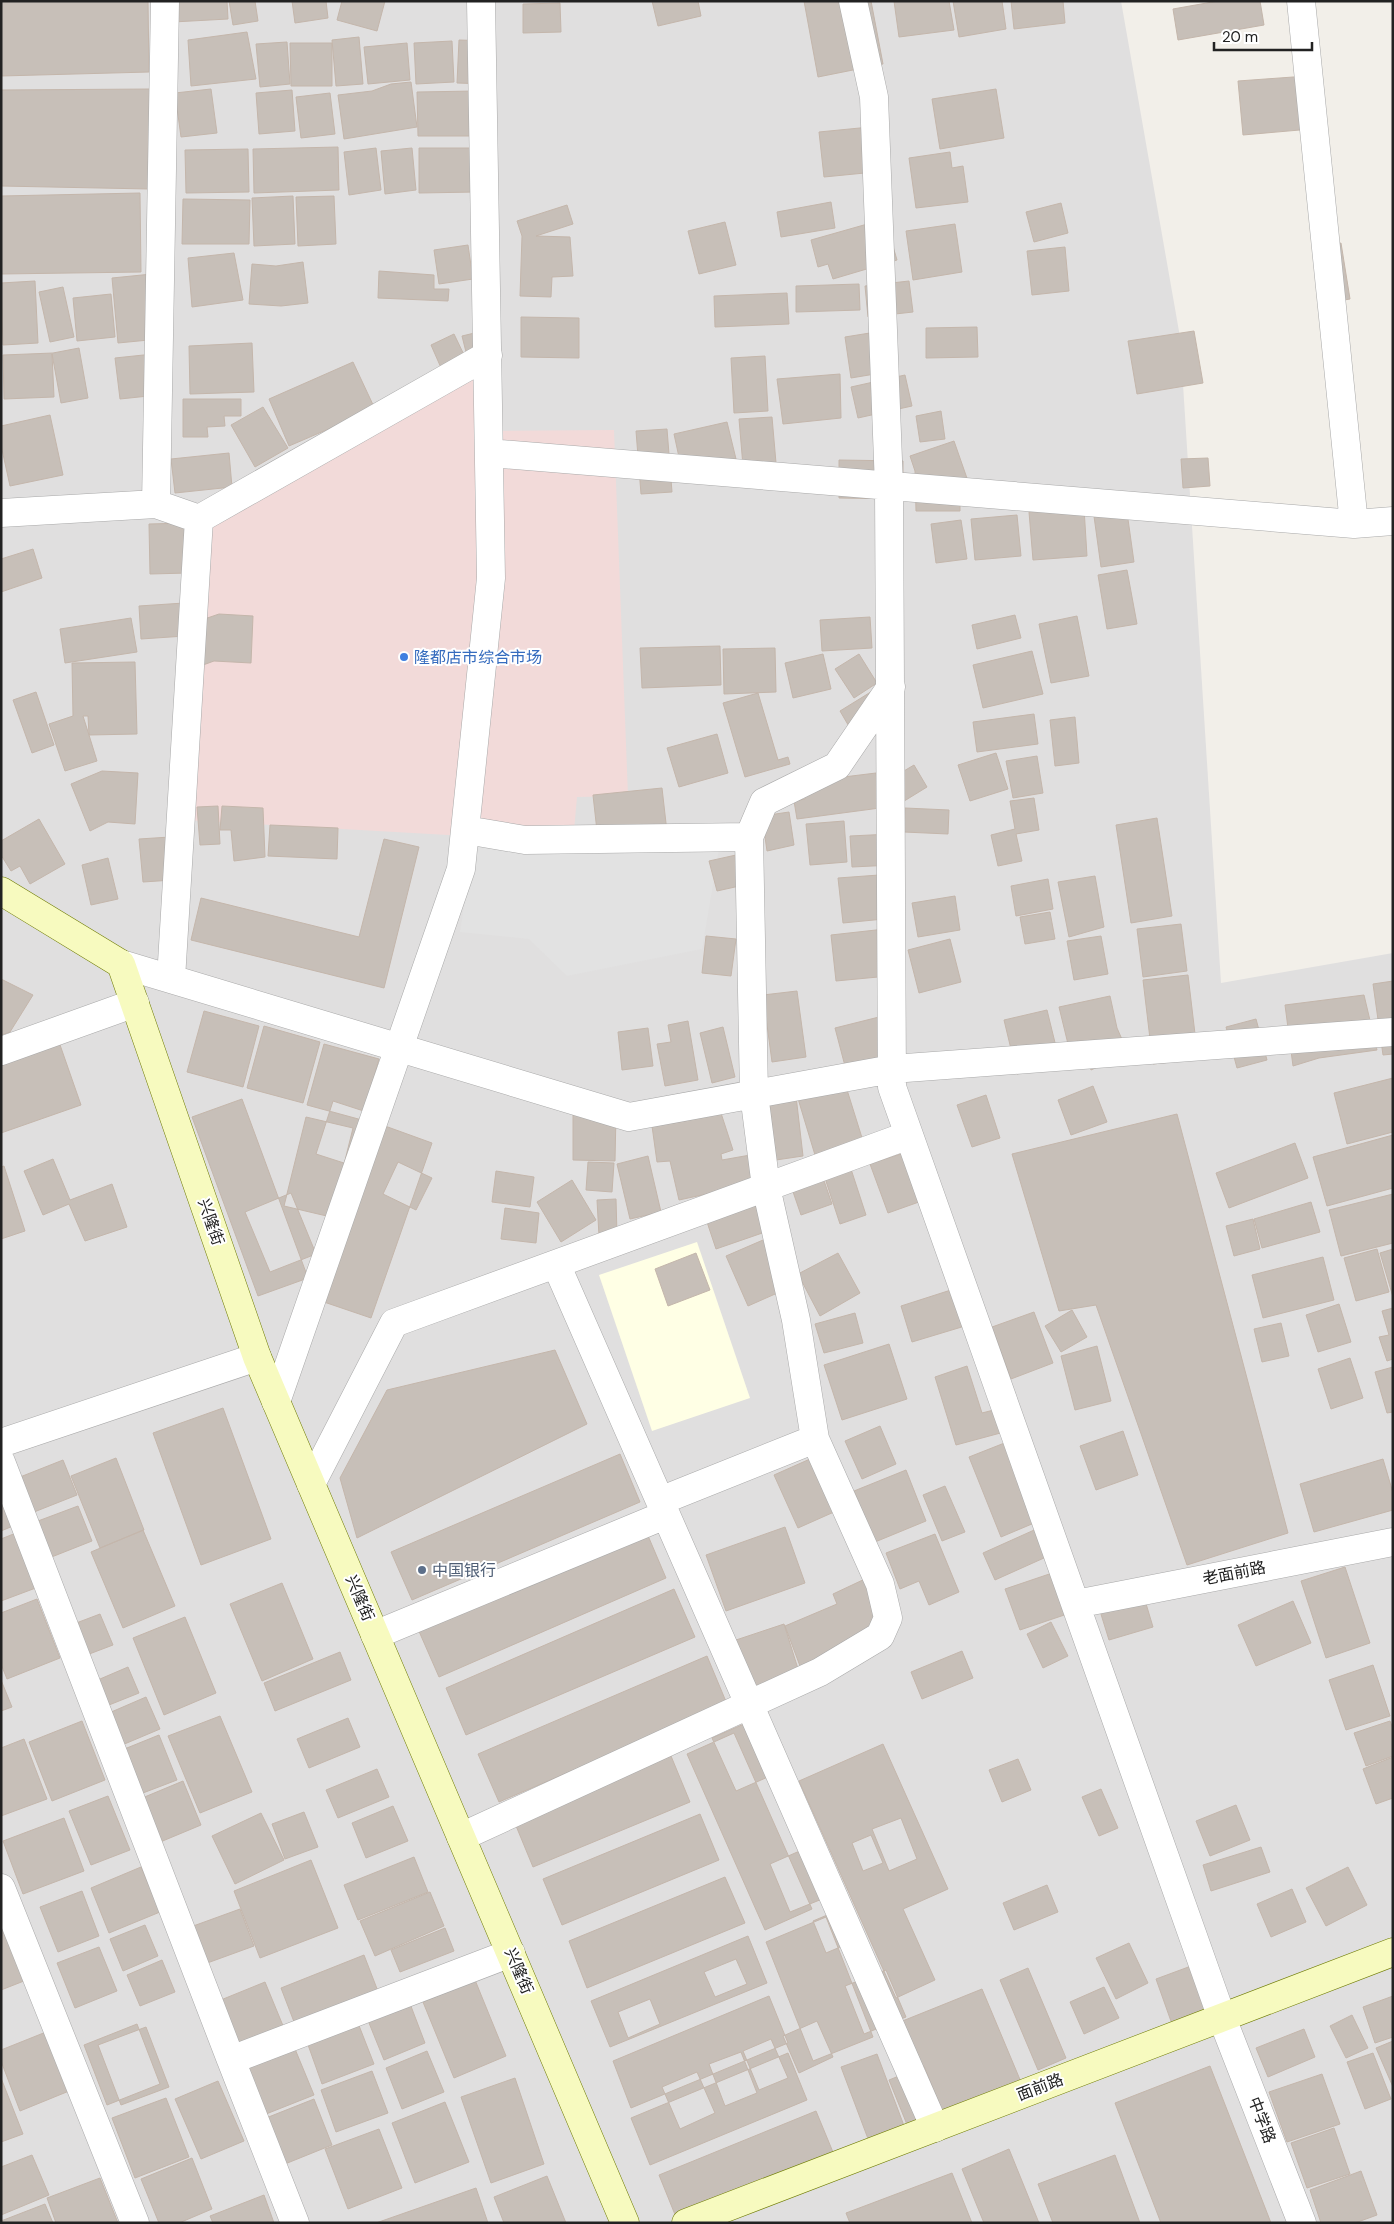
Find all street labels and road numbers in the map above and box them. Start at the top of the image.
street label: 兴隆街 [193,1196,229,1248]
street label: 老面前路 [1201,1557,1267,1589]
street label: 兴隆街 [341,1572,379,1624]
street label: 兴隆街 [500,1945,538,1997]
street label: 面前路 [1014,2069,1066,2105]
street label: 中学路 [1244,2094,1280,2146]

